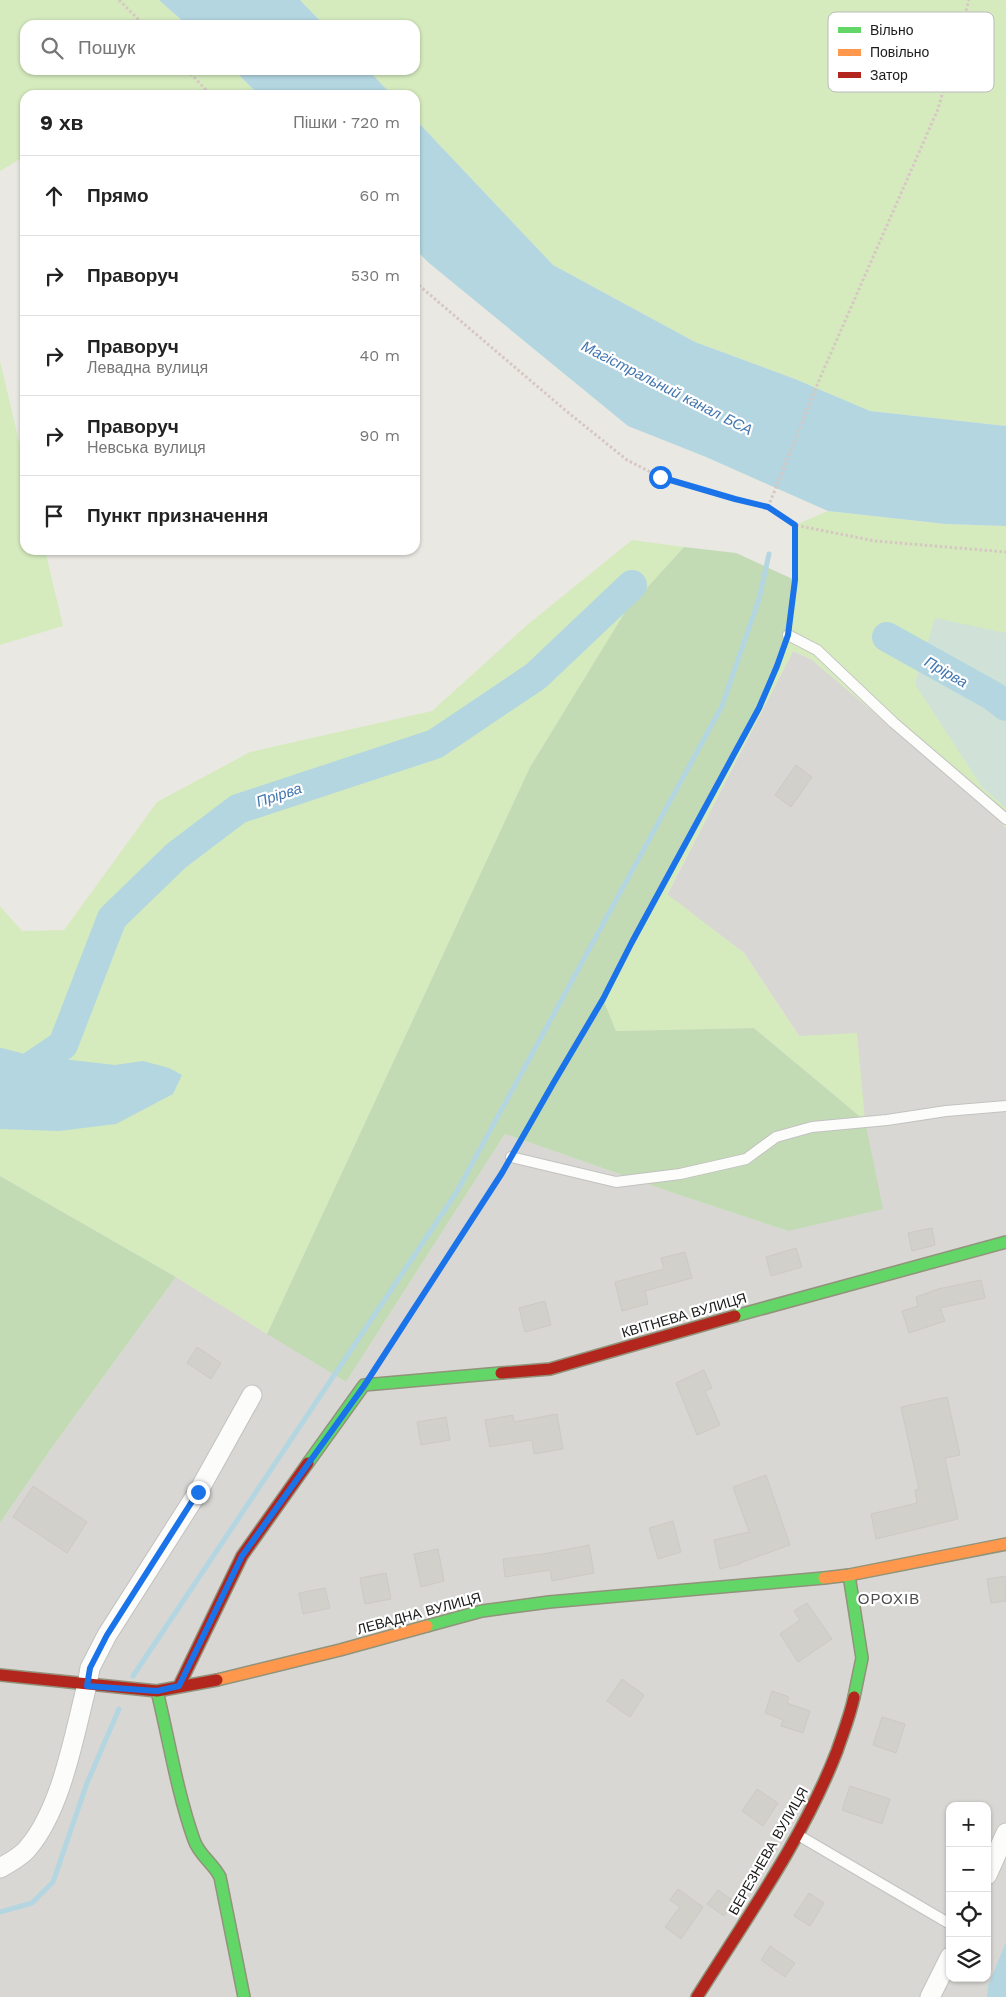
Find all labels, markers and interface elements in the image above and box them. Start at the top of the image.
legend [828,12,994,92]
search box [20,20,420,75]
text: Вільно [870,22,914,38]
icon: search [38,34,66,62]
text: Пошук [78,36,135,59]
text: Повільно [870,44,930,60]
text: Затор [870,67,908,83]
text: 9 хв [40,110,84,135]
text: Пішки · 720 m [293,113,400,132]
icon: ahead [40,182,68,210]
text: Прямо [87,184,149,207]
text: 60 m [360,186,400,205]
icon: right [40,262,68,290]
text: Праворуч [87,264,179,287]
text: 530 m [351,266,400,285]
text: Праворуч [87,335,179,358]
water label: Магістральний канал БСА [578,337,756,439]
icon: right [40,342,68,370]
text: 40 m [360,346,400,365]
text: Левадна вулиця [87,358,208,377]
text: Праворуч [87,415,179,438]
icon: right [40,422,68,450]
text: 90 m [359,426,400,445]
text: Невська вулиця [87,438,206,457]
route start [649,466,672,489]
icon: arrive [40,502,68,530]
text: Пункт призначення [87,504,268,527]
water label: Прірва [921,653,971,691]
water label: Прірва [254,779,304,811]
street label: КВІТНЕВА ВУЛИЦЯ [620,1289,748,1341]
route end [187,1481,210,1504]
street label: ЛЕВАДНА ВУЛИЦЯ [355,1589,483,1637]
district label: ОРОХІВ [858,1590,920,1608]
street label: БЕРЕЗНЕВА ВУЛИЦЯ [725,1784,811,1918]
map controls [946,1802,991,1982]
button: + [946,1802,991,1847]
button: − [946,1847,991,1892]
button: locate [946,1892,991,1937]
button: layers [946,1937,991,1982]

